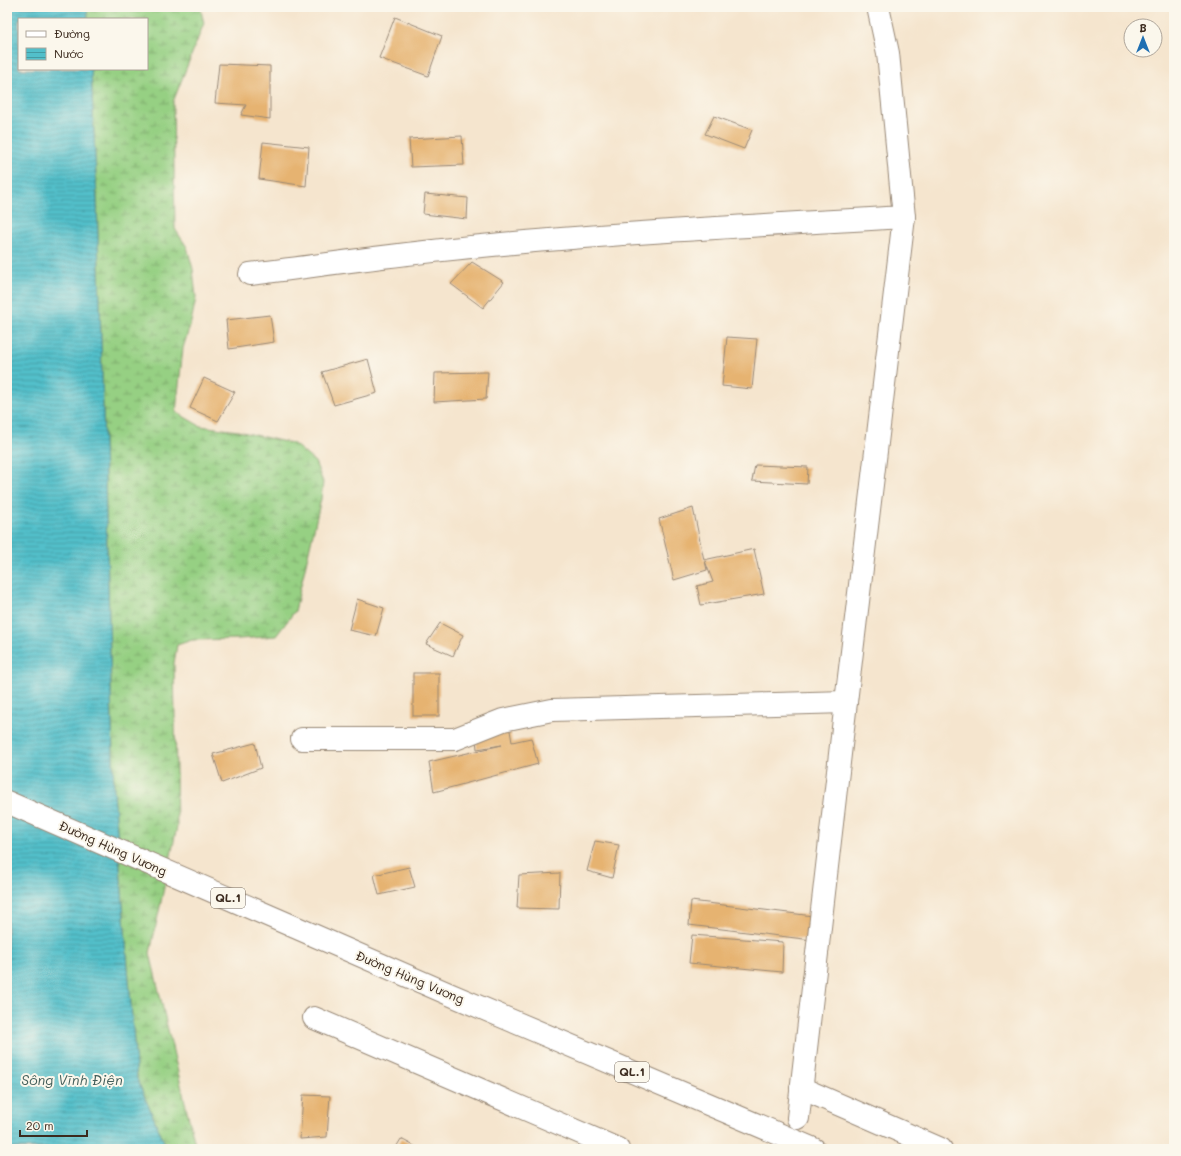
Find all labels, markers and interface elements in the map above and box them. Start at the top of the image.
legend [18,18,148,70]
north arrow [1123,18,1163,58]
text: B [1139,20,1147,35]
text: Đường [54,25,90,41]
text: Nước [54,45,84,61]
street label: Đường Hùng Vương [57,816,170,879]
road number: QL.1 [211,888,245,908]
street label: Đường Hùng Vương [353,946,467,1007]
road number: QL.1 [615,1062,649,1082]
water label: Sông Vĩnh Điện [21,1070,123,1089]
scale bar [20,1112,87,1138]
text: 20 m [26,1117,54,1133]

